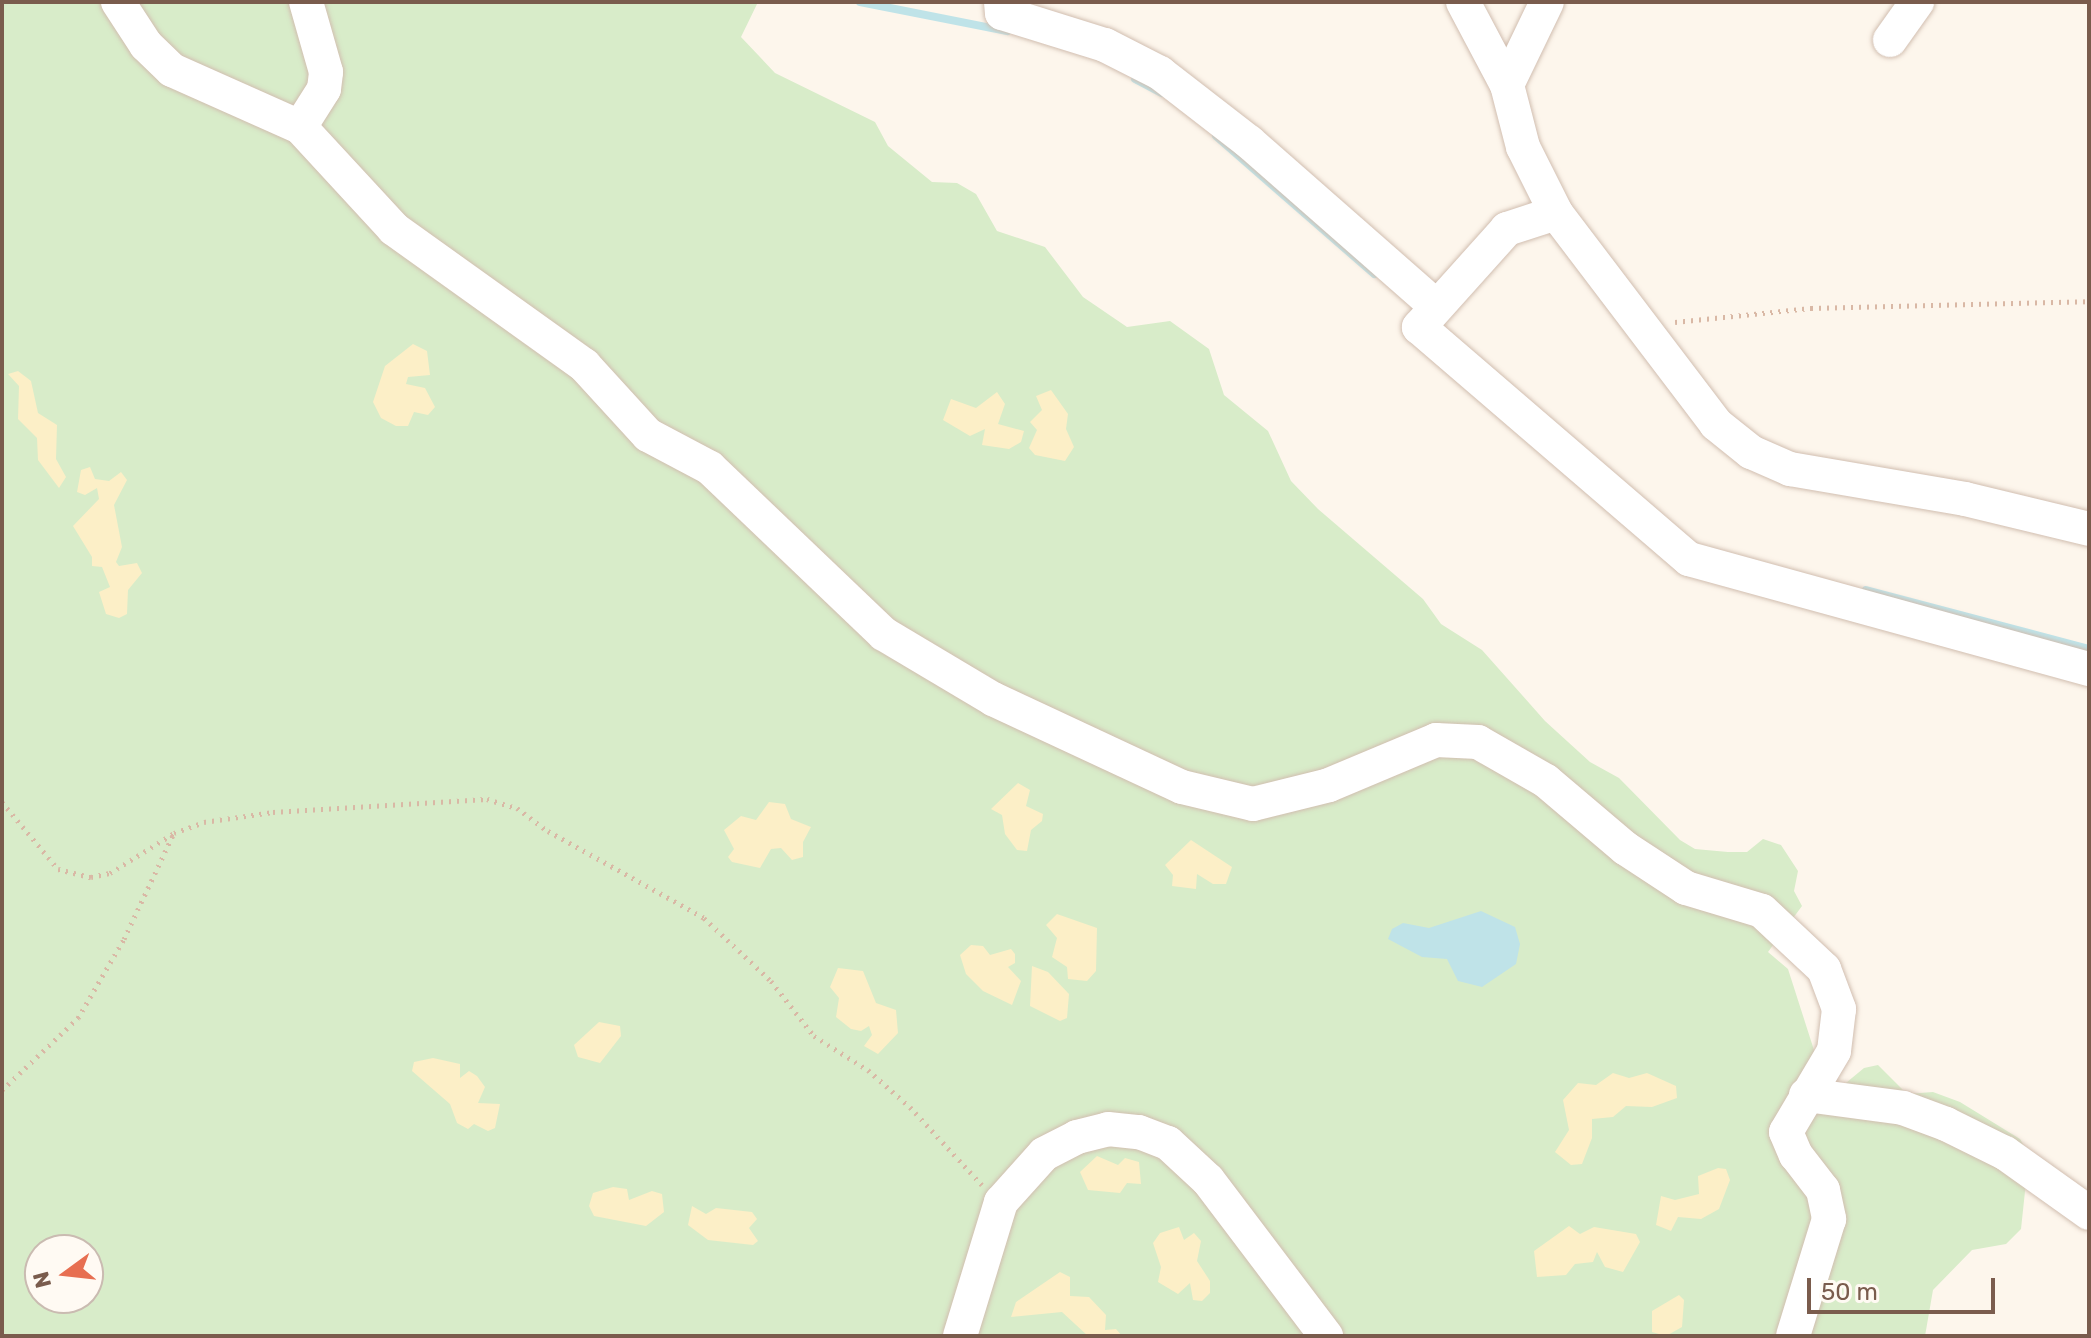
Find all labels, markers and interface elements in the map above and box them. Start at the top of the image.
north arrow [24,1234,104,1314]
scale bar [1811,1262,1999,1312]
text: N [27,1269,57,1291]
text: 50 m [1821,1278,1878,1306]

